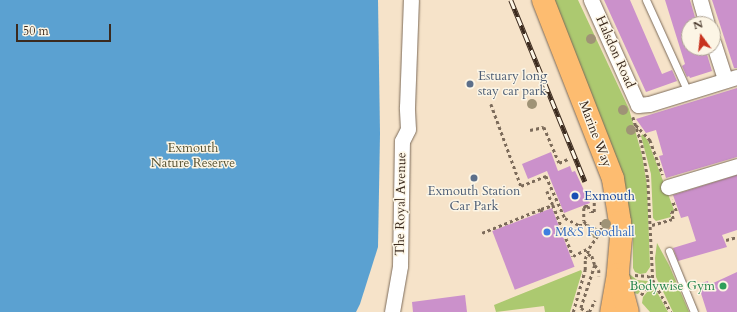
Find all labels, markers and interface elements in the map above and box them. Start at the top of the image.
street label: Halsdon Road [592,13,638,91]
scale bar [18,16,113,42]
north arrow [681,16,721,56]
text: N [691,16,705,33]
text: 50 m [23,23,49,39]
place label: Estuary long stay car park [478,69,547,100]
marker: Estuary long stay car park [465,79,475,89]
street label: Marine Way [575,99,615,169]
park label: Exmouth Nature Reserve [151,141,235,172]
street label: The Royal Avenue [392,152,410,256]
marker: Exmouth Station Car Park [469,173,479,183]
place label: Exmouth Station Car Park [428,184,520,215]
place label: Exmouth [584,188,635,204]
marker: Exmouth [569,190,581,202]
place label: M&S Foodhall [555,224,635,240]
marker: M&S Foodhall [542,227,552,237]
place label: Bodywise Gym [629,278,715,294]
marker: Bodywise Gym [718,281,728,291]

